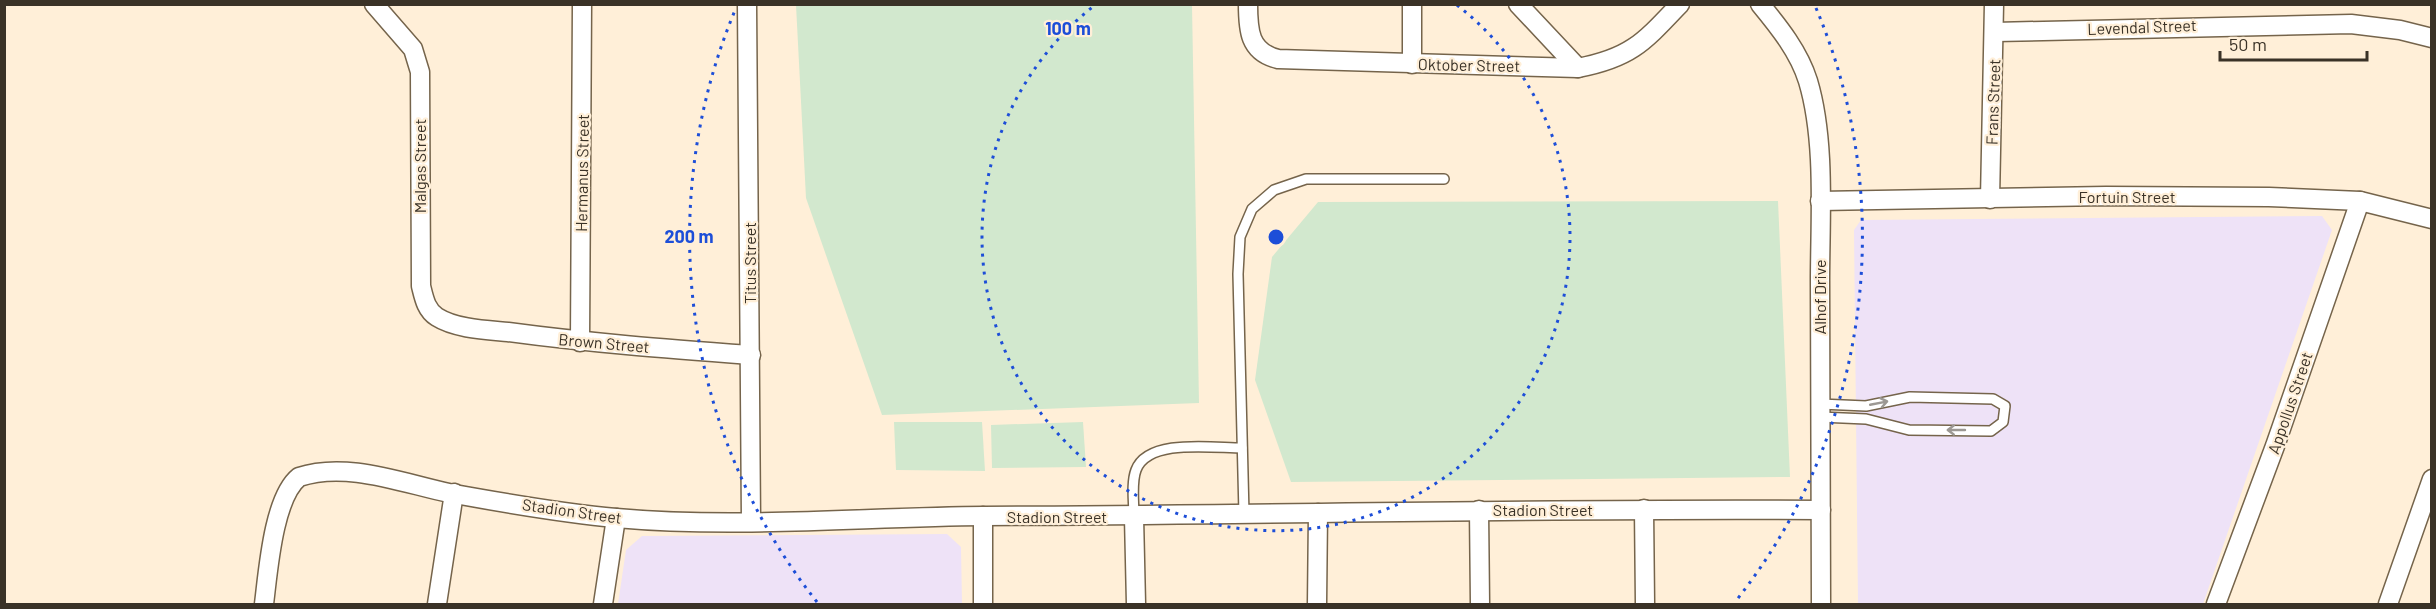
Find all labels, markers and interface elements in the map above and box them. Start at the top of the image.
street label: Levendal Street [2087,15,2197,38]
text: 100 m [1045,17,1091,39]
scale bar [2220,24,2367,62]
text: 50 m [2229,33,2267,55]
street label: Oktober Street [1418,54,1520,75]
street label: Frans Street [1982,59,2003,145]
street label: Hermanus Street [571,114,592,232]
street label: Malgas Street [410,119,429,213]
street label: Fortuin Street [2078,187,2176,206]
street label: Titus Street [740,222,759,304]
text: 200 m [664,225,714,247]
centre of rings [1266,227,1286,247]
street label: Alhof Drive [1810,259,1829,335]
street label: Brown Street [558,329,650,356]
street label: Appollus Street [2263,349,2316,456]
one-way arrow [1868,397,1888,408]
one-way arrow [1947,424,1967,436]
street label: Stadion Street [521,494,623,527]
street label: Stadion Street [1493,500,1593,519]
street label: Stadion Street [1007,507,1107,526]

